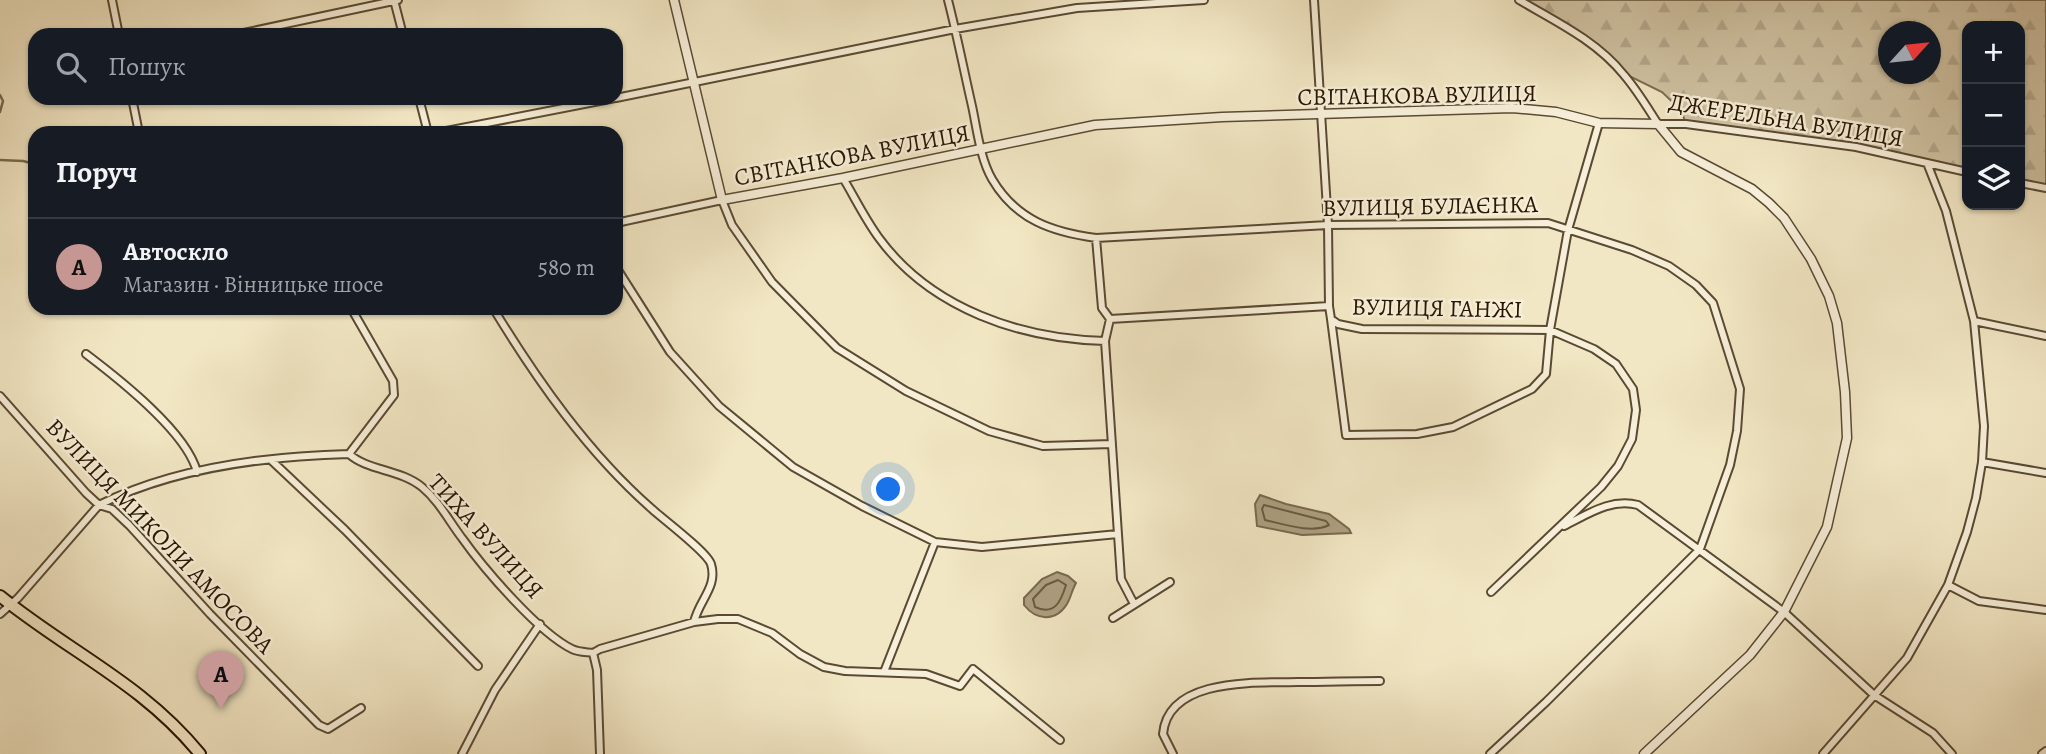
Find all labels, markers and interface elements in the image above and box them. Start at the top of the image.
north arrow [1878,21,1941,84]
map controls [1962,21,2025,210]
button: + [1962,21,2025,84]
search box [28,28,623,105]
icon: search [52,48,90,86]
text: Пошук [108,49,186,84]
street label: СВІТАНКОВА ВУЛИЦЯ [1297,77,1537,113]
button: − [1962,84,2025,147]
street label: ДЖЕРЕЛЬНА ВУЛИЦЯ [1666,86,1906,154]
street label: СВІТАНКОВА ВУЛИЦЯ [731,116,973,194]
button: layers [1962,147,2025,210]
text: Поруч [56,152,137,192]
street label: ВУЛИЦЯ БУЛАЄНКА [1322,188,1539,224]
text: Автоскло [123,234,228,269]
text: A [72,252,86,283]
text: 580 m [538,252,595,283]
text: Магазин · Вінницьке шосе [123,269,384,300]
street label: ВУЛИЦЯ ГАНЖІ [1351,291,1523,325]
street label: ВУЛИЦЯ МИКОЛИ АМОСОВА [39,411,282,661]
street label: ТИХА ВУЛИЦЯ [421,467,551,605]
your location [871,472,905,506]
pin: A [198,651,244,709]

